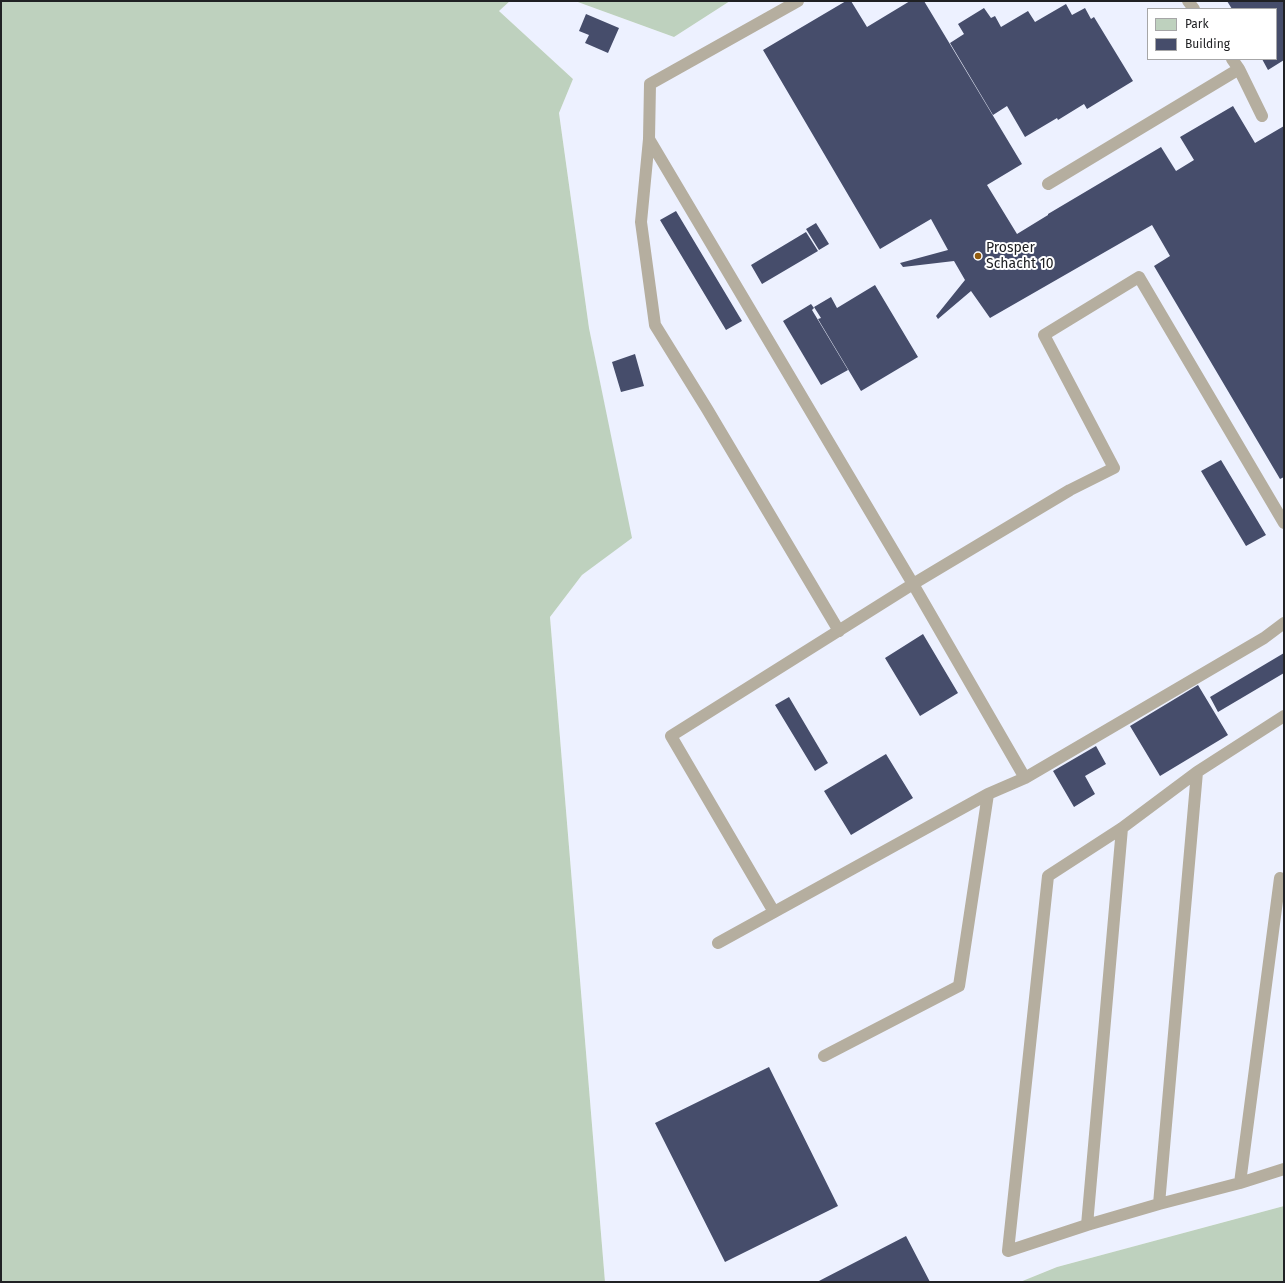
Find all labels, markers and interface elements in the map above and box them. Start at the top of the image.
legend [1147,8,1277,60]
text: Park [1185,17,1209,31]
text: Building [1185,37,1230,51]
place label: Prosper Schacht 10 [986,240,1054,272]
marker: Prosper Schacht 10 [973,251,983,261]

